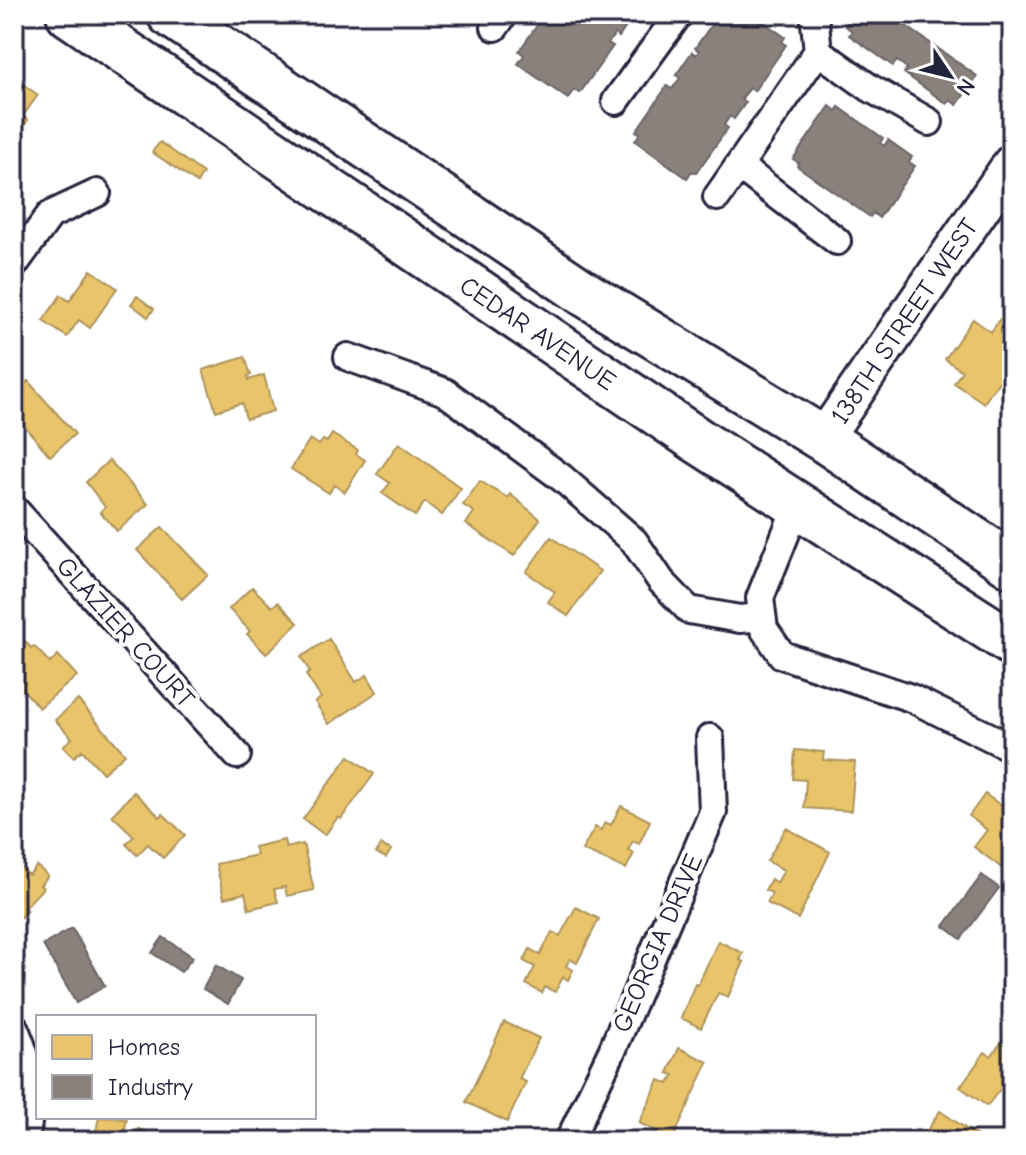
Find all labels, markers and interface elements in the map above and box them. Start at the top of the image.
north arrow [910,36,990,116]
text: N [951,74,980,100]
street label: 138TH STREET WEST [825,213,985,430]
street label: CEDAR AVENUE [454,271,621,397]
street label: GLAZIER COURT [50,551,201,714]
street label: GEORGIA DRIVE [607,850,709,1037]
legend [36,1015,316,1119]
text: Homes [108,1033,180,1061]
text: Industry [108,1073,193,1101]

